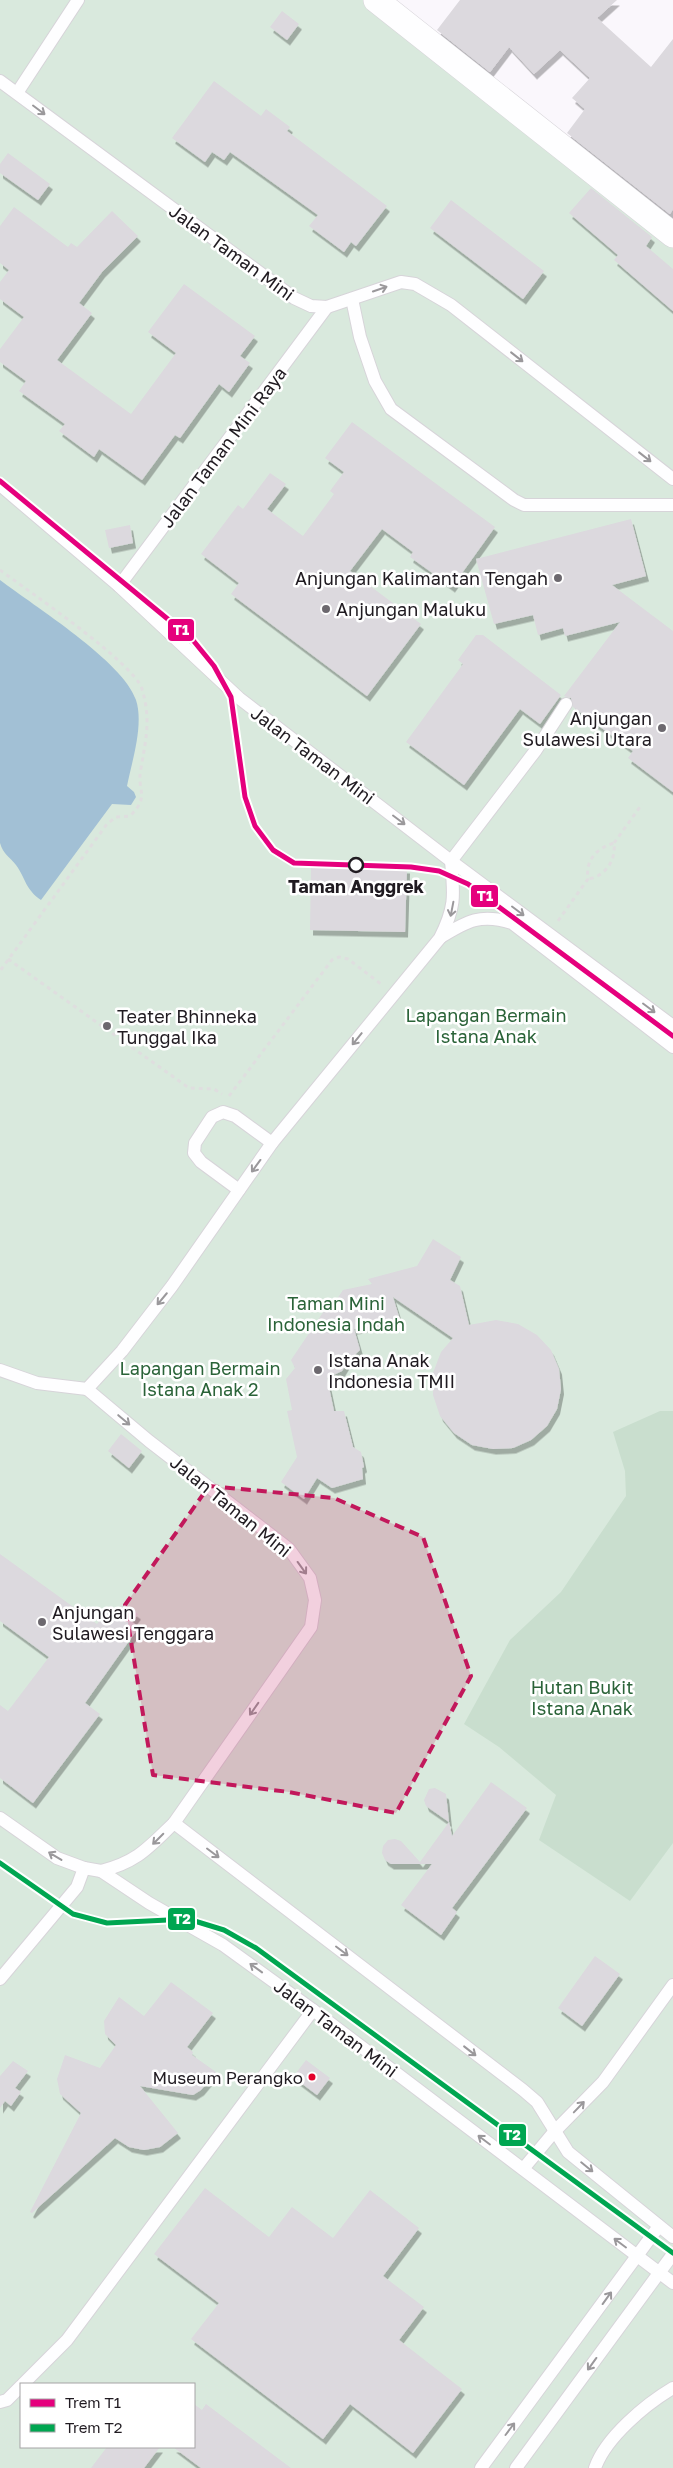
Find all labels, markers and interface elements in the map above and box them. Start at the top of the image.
one-way arrow [32,105,46,115]
street label: Jalan Taman Mini [165,199,299,305]
one-way arrow [372,284,387,293]
one-way arrow [510,351,523,362]
street label: Jalan Taman Mini Raya [155,362,291,532]
one-way arrow [638,452,652,462]
place label: Anjungan Kalimantan Tengah [295,567,548,589]
marker: Anjungan Kalimantan Tengah [552,572,564,584]
place label: Anjungan Maluku [336,598,486,620]
marker: Anjungan Maluku [320,603,332,615]
line badge: T1 [167,618,195,642]
text: T1 [173,621,189,638]
street label: Jalan Taman Mini [247,701,379,809]
place label: Anjungan Sulawesi Utara [523,707,652,750]
marker: Anjungan Sulawesi Utara [656,722,668,734]
one-way arrow [392,815,405,826]
marker: Taman Anggrek [348,857,364,873]
place label: Taman Anggrek [288,875,425,897]
line badge: T1 [470,884,499,908]
text: T1 [477,887,493,904]
one-way arrow [447,901,456,917]
one-way arrow [511,905,524,916]
one-way arrow [642,1002,655,1013]
park label: Lapangan Bermain Istana Anak [405,1004,567,1047]
place label: Teater Bhinneka Tunggal Ika [117,1005,257,1048]
marker: Teater Bhinneka Tunggal Ika [101,1020,113,1032]
one-way arrow [351,1032,362,1045]
one-way arrow [251,1159,261,1173]
one-way arrow [156,1292,167,1305]
park label: Taman Mini Indonesia Indah [267,1292,405,1335]
place label: Istana Anak Indonesia TMII [328,1349,455,1392]
park label: Lapangan Bermain Istana Anak 2 [119,1357,281,1400]
marker: Istana Anak Indonesia TMII [312,1364,324,1376]
one-way arrow [117,1415,130,1426]
street label: Jalan Taman Mini [166,1450,296,1562]
one-way arrow [297,1561,308,1574]
place label: Anjungan Sulawesi Tenggara [52,1601,214,1644]
marker: Anjungan Sulawesi Tenggara [36,1616,48,1628]
park label: Hutan Bukit Istana Anak [531,1676,633,1719]
one-way arrow [249,1701,259,1715]
one-way arrow [151,1833,164,1845]
one-way arrow [206,1847,219,1858]
one-way arrow [48,1850,62,1860]
line badge: T2 [167,1907,196,1931]
text: T2 [173,1910,191,1927]
one-way arrow [335,1946,348,1957]
one-way arrow [250,1963,263,1974]
street label: Jalan Taman Mini [270,1974,402,2082]
one-way arrow [463,2045,476,2056]
place label: Museum Perangko [152,2067,303,2088]
marker: Museum Perangko [307,2072,317,2082]
one-way arrow [573,2101,585,2113]
line badge: T2 [498,2123,527,2147]
text: T2 [503,2126,521,2143]
one-way arrow [477,2135,491,2145]
one-way arrow [581,2162,594,2173]
one-way arrow [613,2238,627,2248]
one-way arrow [602,2291,612,2305]
one-way arrow [587,2357,598,2370]
legend [20,2383,195,2448]
text: Trem T1 [65,2393,121,2411]
text: Trem T2 [65,2418,122,2436]
one-way arrow [505,2422,515,2436]

